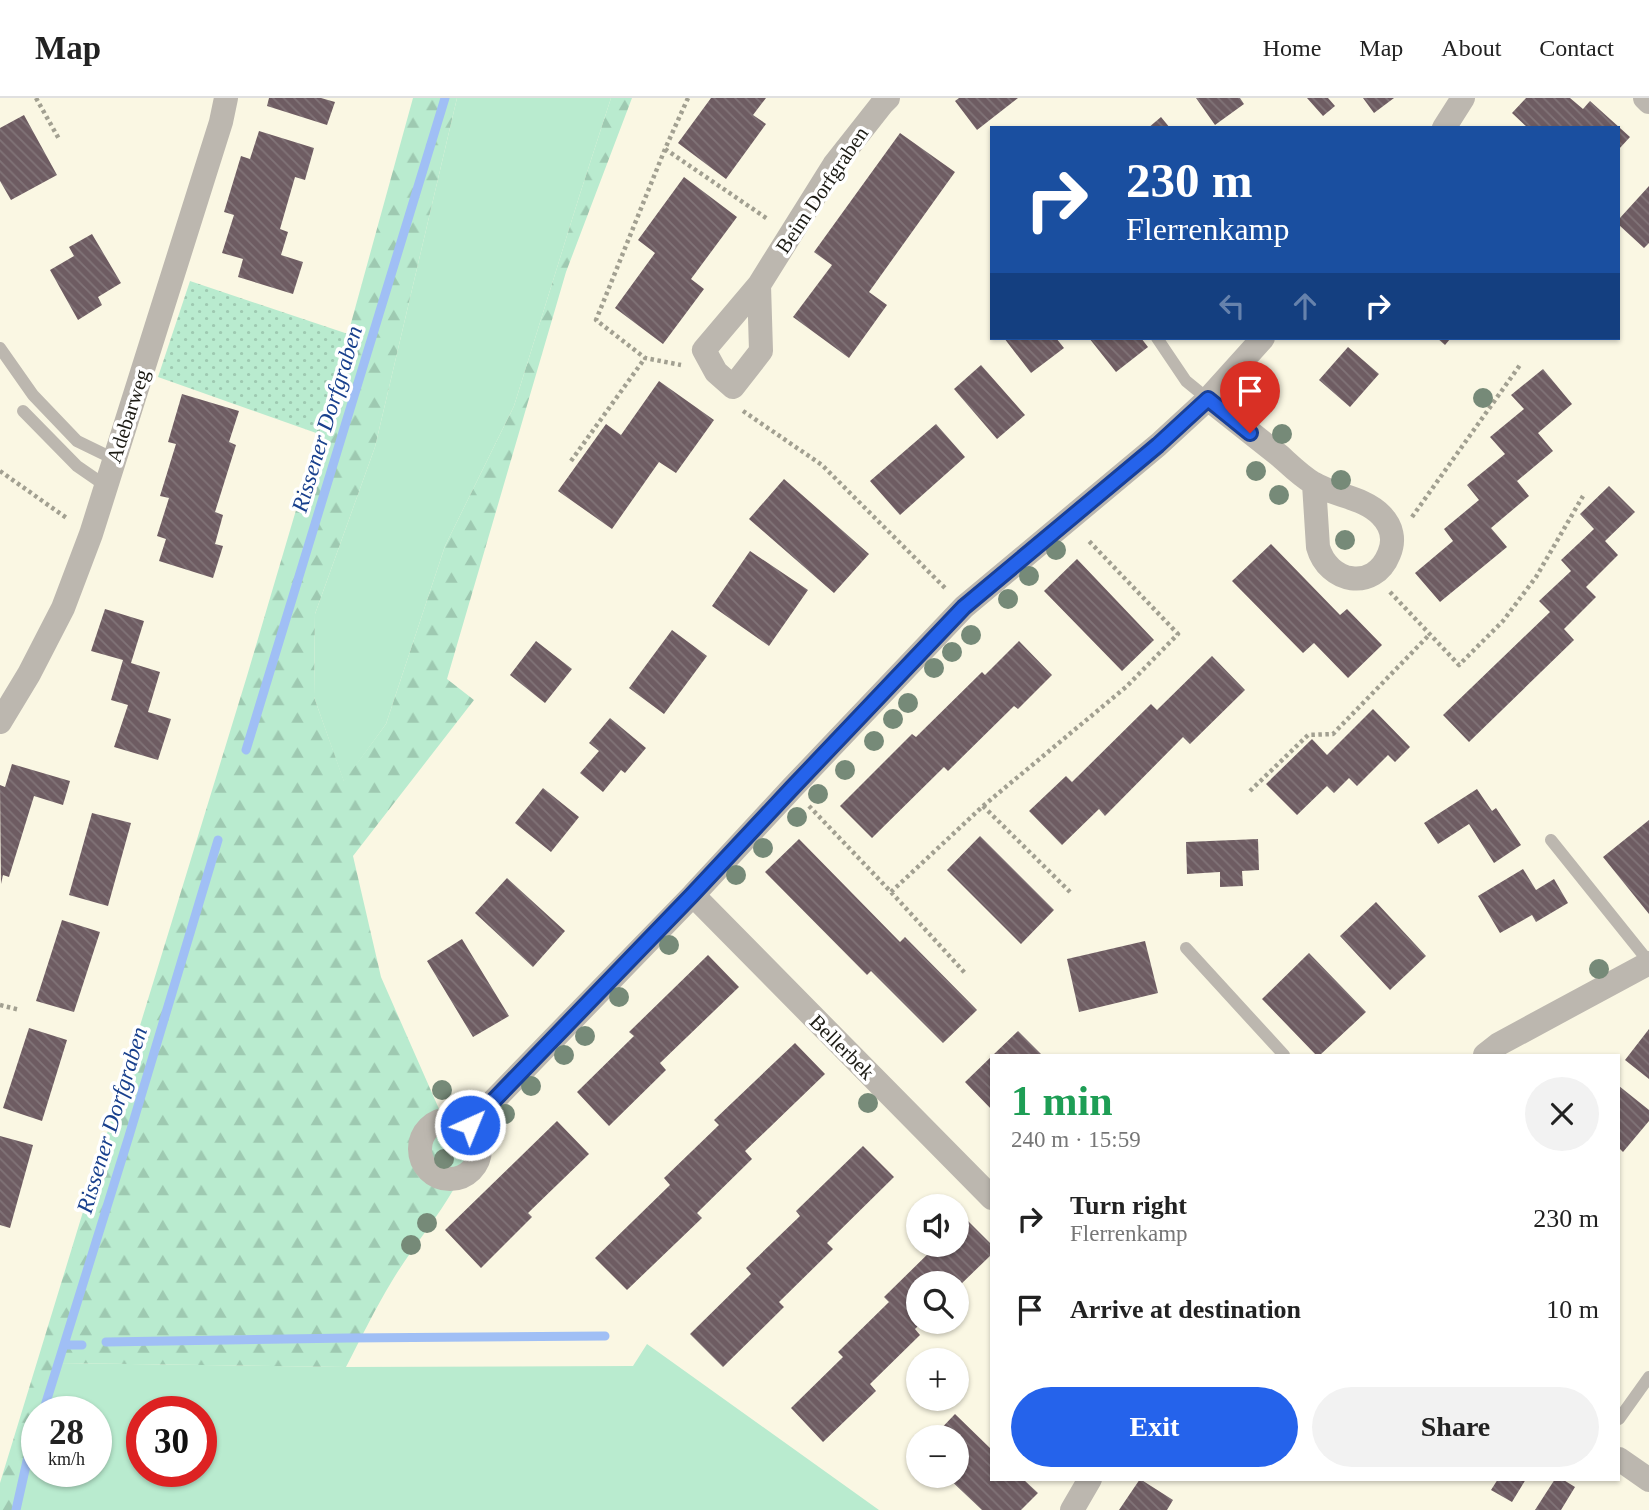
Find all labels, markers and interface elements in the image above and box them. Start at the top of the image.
text: Map [35,30,101,66]
text: Home [1263,35,1321,61]
text: Map [1359,35,1403,61]
text: About [1441,35,1501,61]
text: Contact [1539,35,1614,61]
street label: Beim Dorfgraben [771,122,873,258]
text: 230 m [1126,153,1253,208]
icon: right [1011,154,1102,245]
text: Flerrenkamp [1126,211,1290,247]
icon: left [1213,287,1251,325]
icon: ahead [1286,287,1324,325]
icon: right [1359,287,1397,325]
water label: Rissener Dorfgraben [286,323,367,516]
pin [1220,361,1280,433]
street label: Adebarweg [102,366,155,466]
icon: arrive [1231,372,1269,410]
street label: Bellerbek [805,1010,880,1085]
water label: Rissener Dorfgraben [71,1024,152,1217]
button: close [1525,1077,1599,1151]
text: 1 min [1011,1078,1113,1124]
position arrow [433,1088,507,1162]
text: 240 m · 15:59 [1011,1127,1141,1152]
text: Turn right [1070,1191,1187,1220]
map controls [906,1194,969,1488]
button: sound [906,1194,969,1257]
icon: right [1011,1200,1049,1238]
text: 230 m [1533,1204,1599,1233]
text: Flerrenkamp [1070,1221,1188,1246]
button: search [906,1271,969,1334]
icon: arrive [1011,1291,1049,1329]
text: Arrive at destination [1070,1295,1301,1324]
text: 10 m [1546,1295,1599,1324]
button: + [906,1348,969,1411]
button: Exit [1011,1387,1298,1467]
button: Share [1312,1387,1599,1467]
speed limit sign: 30 [126,1396,217,1487]
text: 28 [49,1413,84,1452]
button: − [906,1425,969,1488]
text: km/h [48,1449,85,1469]

